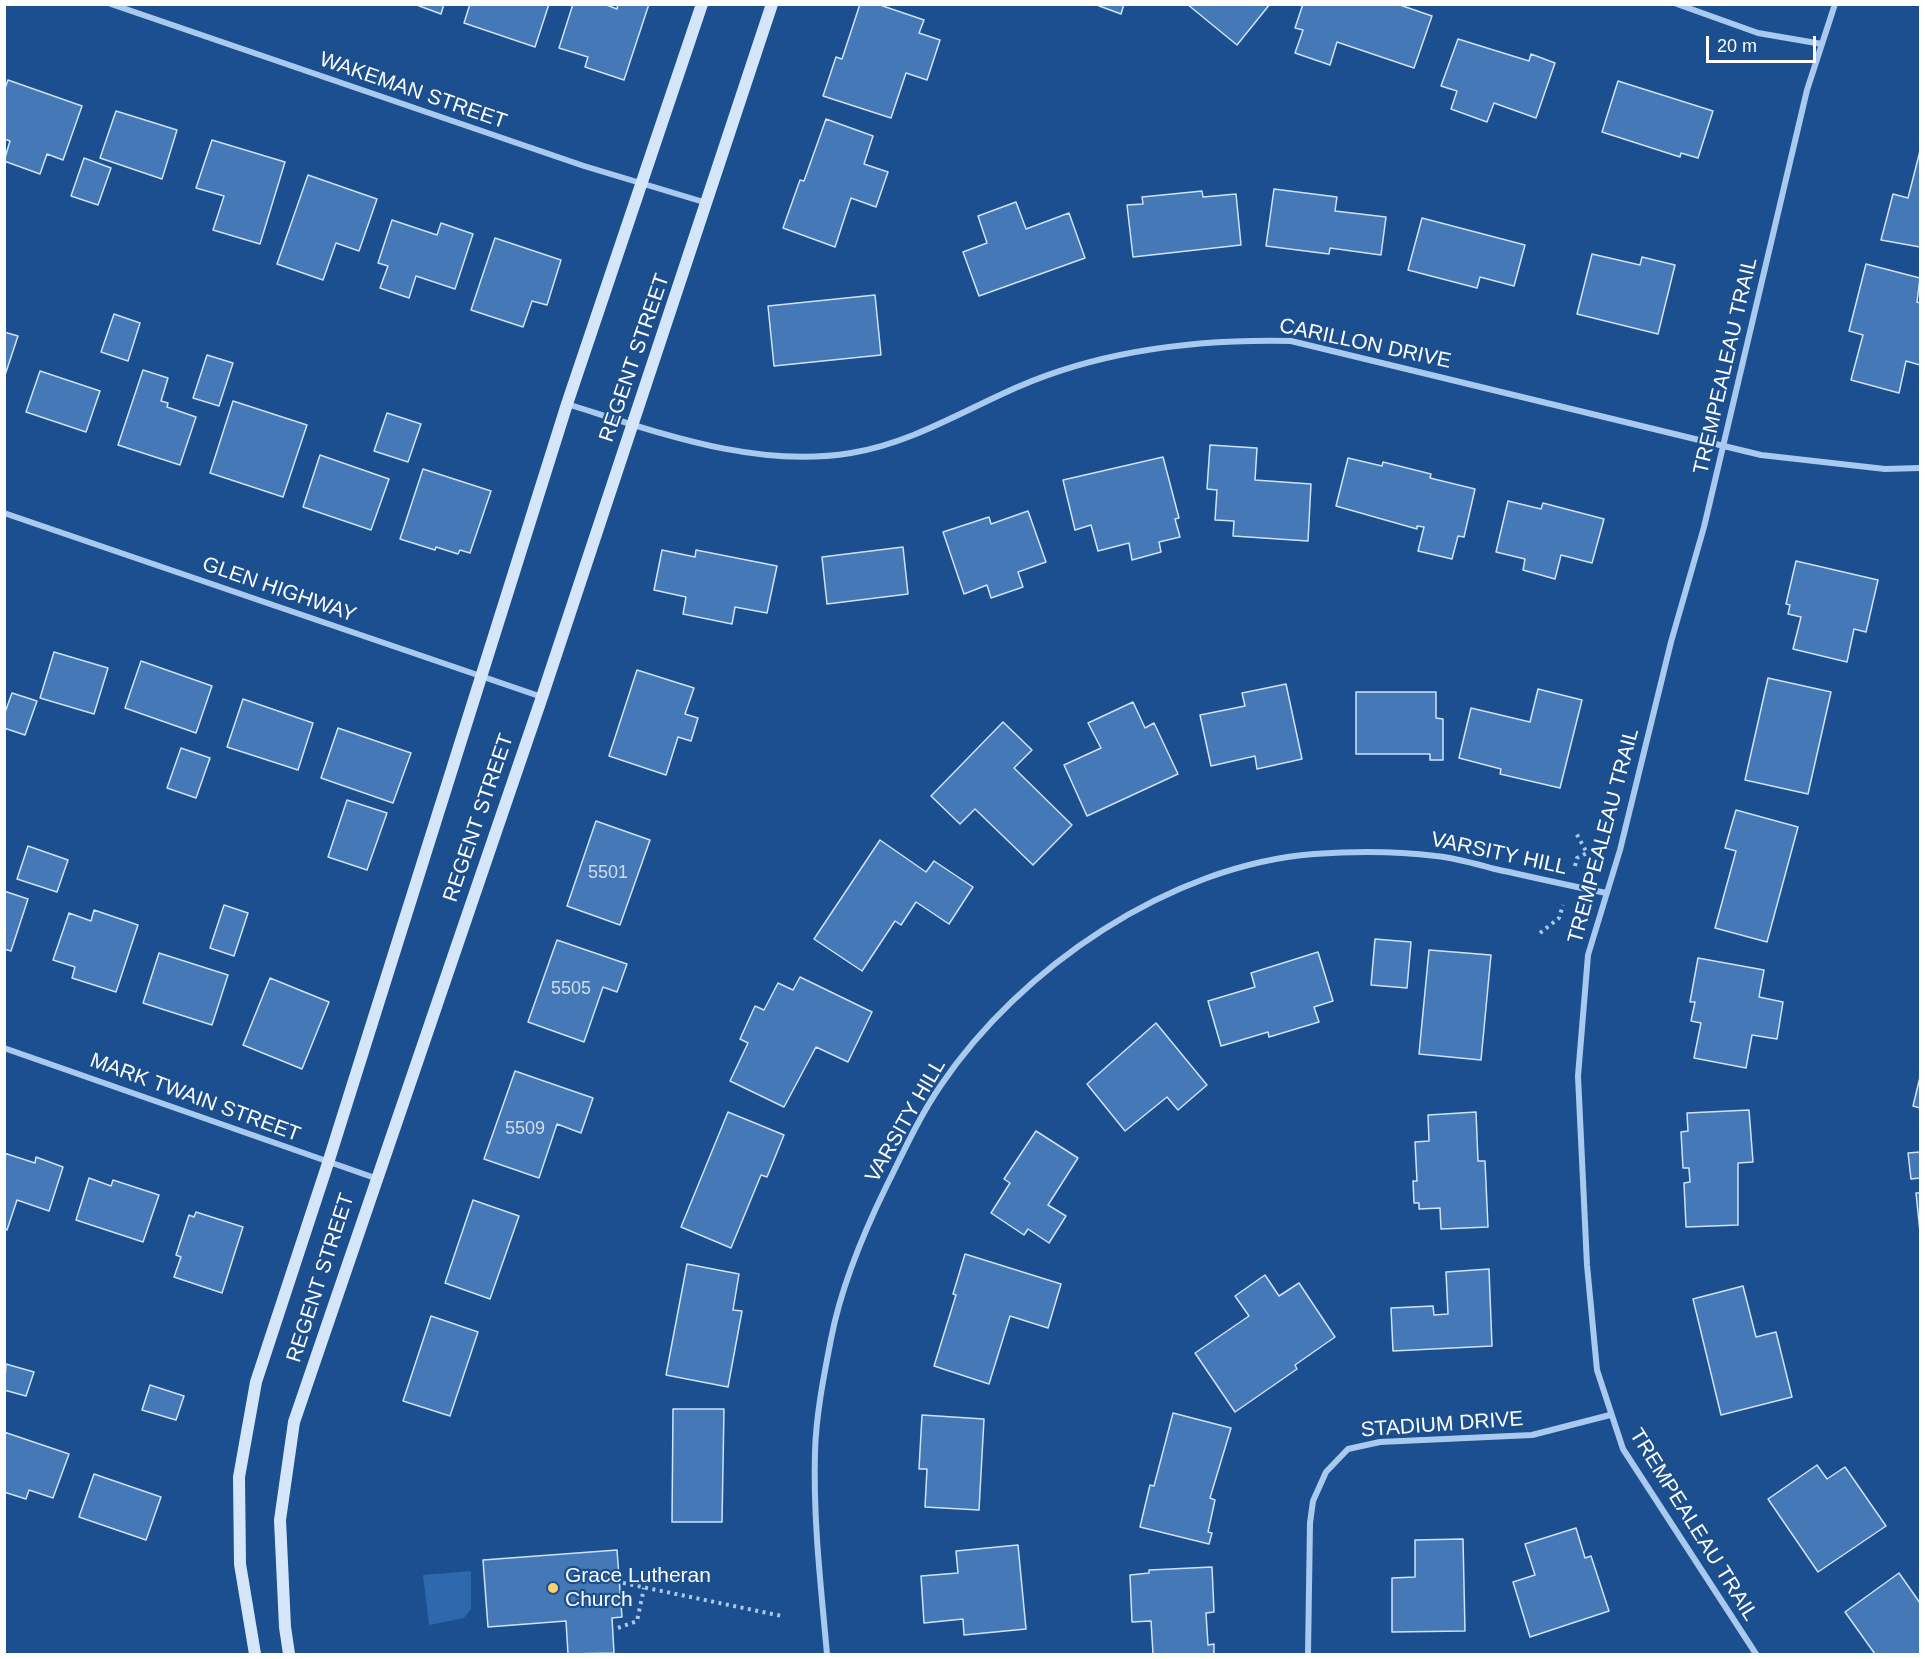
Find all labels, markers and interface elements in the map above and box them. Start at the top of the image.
scale bar [1709,24,1818,62]
text: 20 m [1717,36,1757,56]
street label: WAKEMAN STREET [316,47,510,135]
street label: TREMPEALEAU TRAIL [1689,255,1763,477]
street label: REGENT STREET [594,271,676,445]
street label: CARILLON DRIVE [1277,313,1453,375]
street label: GLEN HIGHWAY [199,552,359,628]
street label: TREMPEALEAU TRAIL [1563,726,1645,946]
street label: REGENT STREET [438,731,520,905]
street label: VARSITY HILL [1429,827,1569,881]
house number: 5501 [588,862,628,884]
house number: 5505 [551,978,591,1000]
street label: MARK TWAIN STREET [86,1048,304,1148]
street label: VARSITY HILL [860,1055,952,1187]
house number: 5509 [505,1118,545,1140]
street label: REGENT STREET [282,1190,360,1366]
street label: STADIUM DRIVE [1360,1407,1524,1443]
street label: TREMPEALEAU TRAIL [1624,1424,1762,1626]
place label: Grace Lutheran Church [565,1563,711,1613]
marker: Grace Lutheran Church [546,1581,560,1595]

